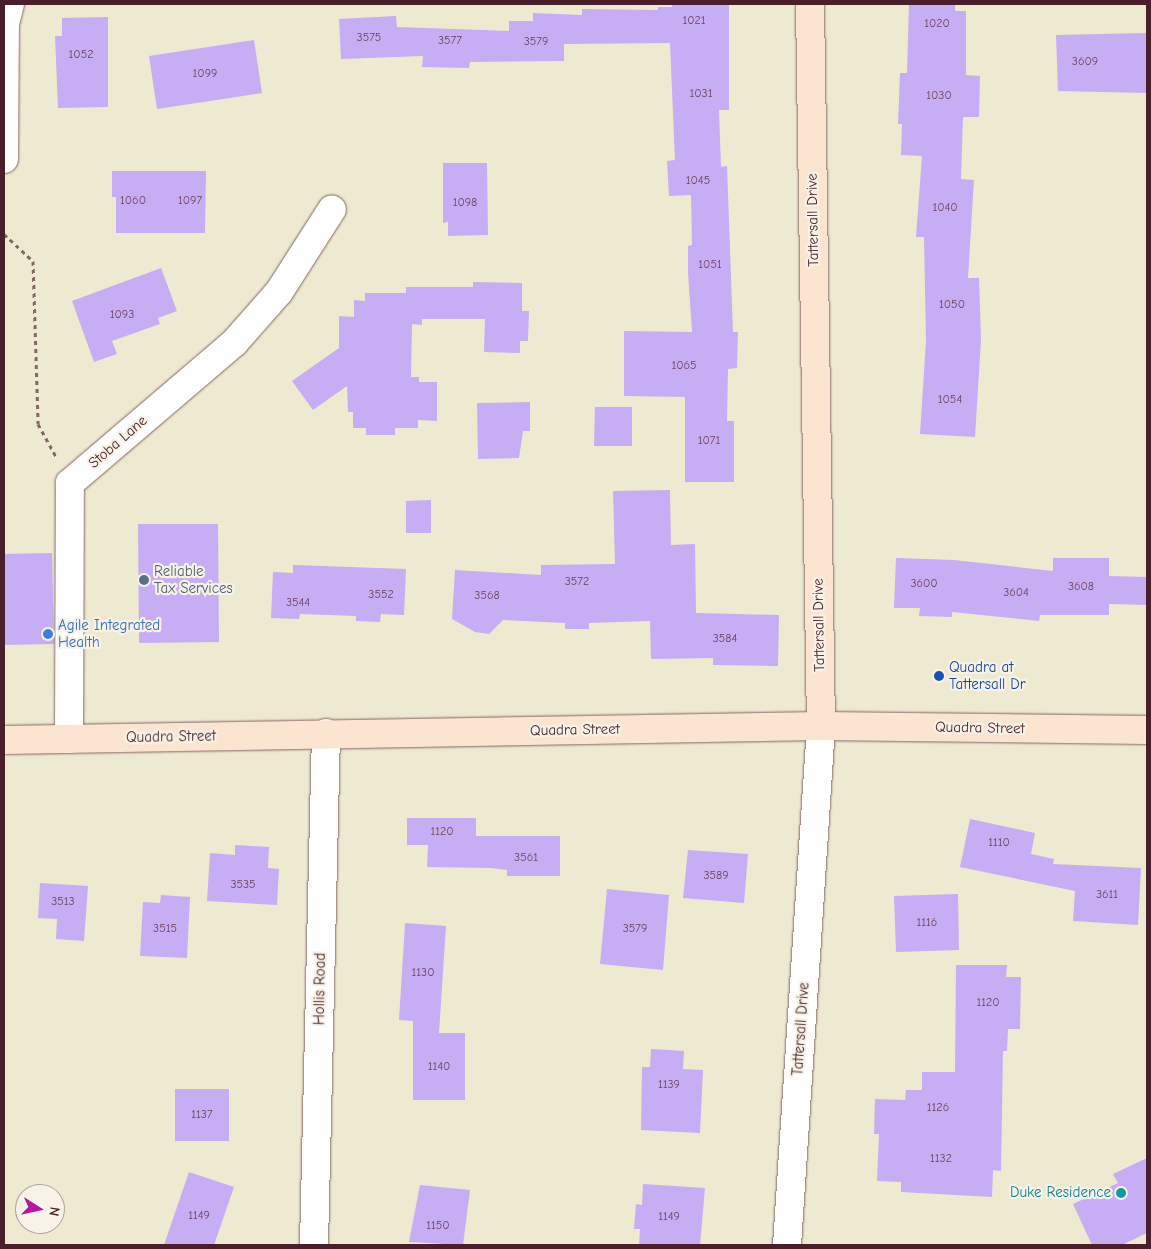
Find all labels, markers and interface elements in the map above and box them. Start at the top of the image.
house number: 1021 [682,14,706,28]
house number: 1020 [924,17,950,31]
house number: 3575 [357,31,381,45]
house number: 3577 [438,34,462,48]
house number: 3579 [524,35,548,49]
house number: 1052 [69,48,93,62]
house number: 3609 [1072,55,1098,69]
house number: 1099 [193,67,217,81]
house number: 1031 [690,87,712,101]
house number: 1030 [926,89,952,103]
street label: Tattersall Drive [803,173,823,267]
house number: 1045 [686,174,710,188]
house number: 1060 [120,194,146,208]
house number: 1097 [178,194,202,208]
house number: 1098 [453,196,477,210]
house number: 1040 [932,201,958,215]
house number: 1051 [698,258,722,272]
house number: 1050 [939,298,965,312]
house number: 1093 [110,308,134,322]
house number: 1065 [671,359,697,373]
house number: 1054 [938,393,962,407]
street label: Stoba Lane [85,412,151,472]
house number: 1071 [698,434,720,448]
place label: Reliable Tax Services [154,562,233,597]
marker: Reliable Tax Services [138,574,150,586]
house number: 3572 [565,575,589,589]
house number: 3600 [910,577,938,591]
street label: Tattersall Drive [809,578,829,672]
house number: 3608 [1068,580,1094,594]
house number: 3604 [1003,586,1029,600]
house number: 3552 [368,588,394,602]
house number: 3568 [474,589,500,603]
house number: 3544 [286,596,310,610]
place label: Agile Integrated Health [58,616,160,651]
marker: Agile Integrated Health [42,628,54,640]
house number: 3584 [713,632,737,646]
place label: Quadra at Tattersall Dr [949,658,1026,693]
marker: Quadra at Tattersall Dr [933,670,945,682]
street label: Quadra Street [935,718,1025,738]
street label: Quadra Street [530,720,620,740]
street label: Quadra Street [126,727,216,747]
house number: 1120 [430,825,454,839]
house number: 1110 [988,836,1010,850]
house number: 3561 [514,851,538,865]
house number: 3589 [703,869,729,883]
house number: 3535 [230,878,256,892]
house number: 3611 [1096,888,1118,902]
house number: 3513 [51,895,75,909]
house number: 1116 [917,916,937,930]
house number: 3515 [153,922,177,936]
house number: 3579 [623,922,647,936]
street label: Hollis Road [310,953,330,1025]
house number: 1130 [412,966,434,980]
street label: Tattersall Drive [789,982,813,1076]
house number: 1120 [976,996,1000,1010]
house number: 1140 [428,1060,450,1074]
house number: 1139 [658,1078,680,1092]
house number: 1126 [927,1101,949,1115]
house number: 1137 [191,1108,213,1122]
house number: 1132 [930,1152,952,1166]
north arrow [15,1184,65,1234]
place label: Duke Residence [1010,1184,1111,1202]
marker: Duke Residence [1115,1187,1127,1199]
text: N [45,1206,63,1217]
house number: 1149 [188,1209,210,1223]
house number: 1149 [658,1210,680,1224]
house number: 1150 [426,1219,450,1233]

